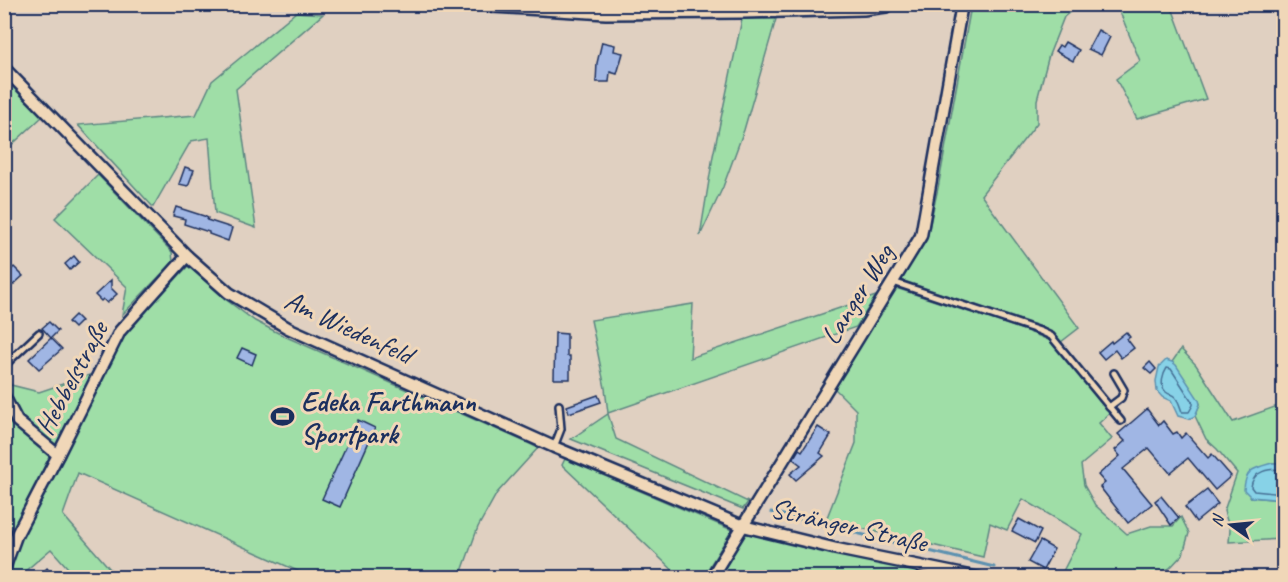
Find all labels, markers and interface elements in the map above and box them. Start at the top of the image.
street label: Langer Weg [813,236,902,351]
street label: Am Wiedenfeld [279,282,422,374]
street label: Hebbelstraße [27,314,116,441]
place label: Edeka Farthmann Sportpark [301,384,477,451]
sports icon: Edeka Farthmann Sportpark [270,404,296,430]
street label: Stränger Straße [767,490,932,560]
north arrow [1201,495,1261,555]
text: N [1207,511,1229,529]

